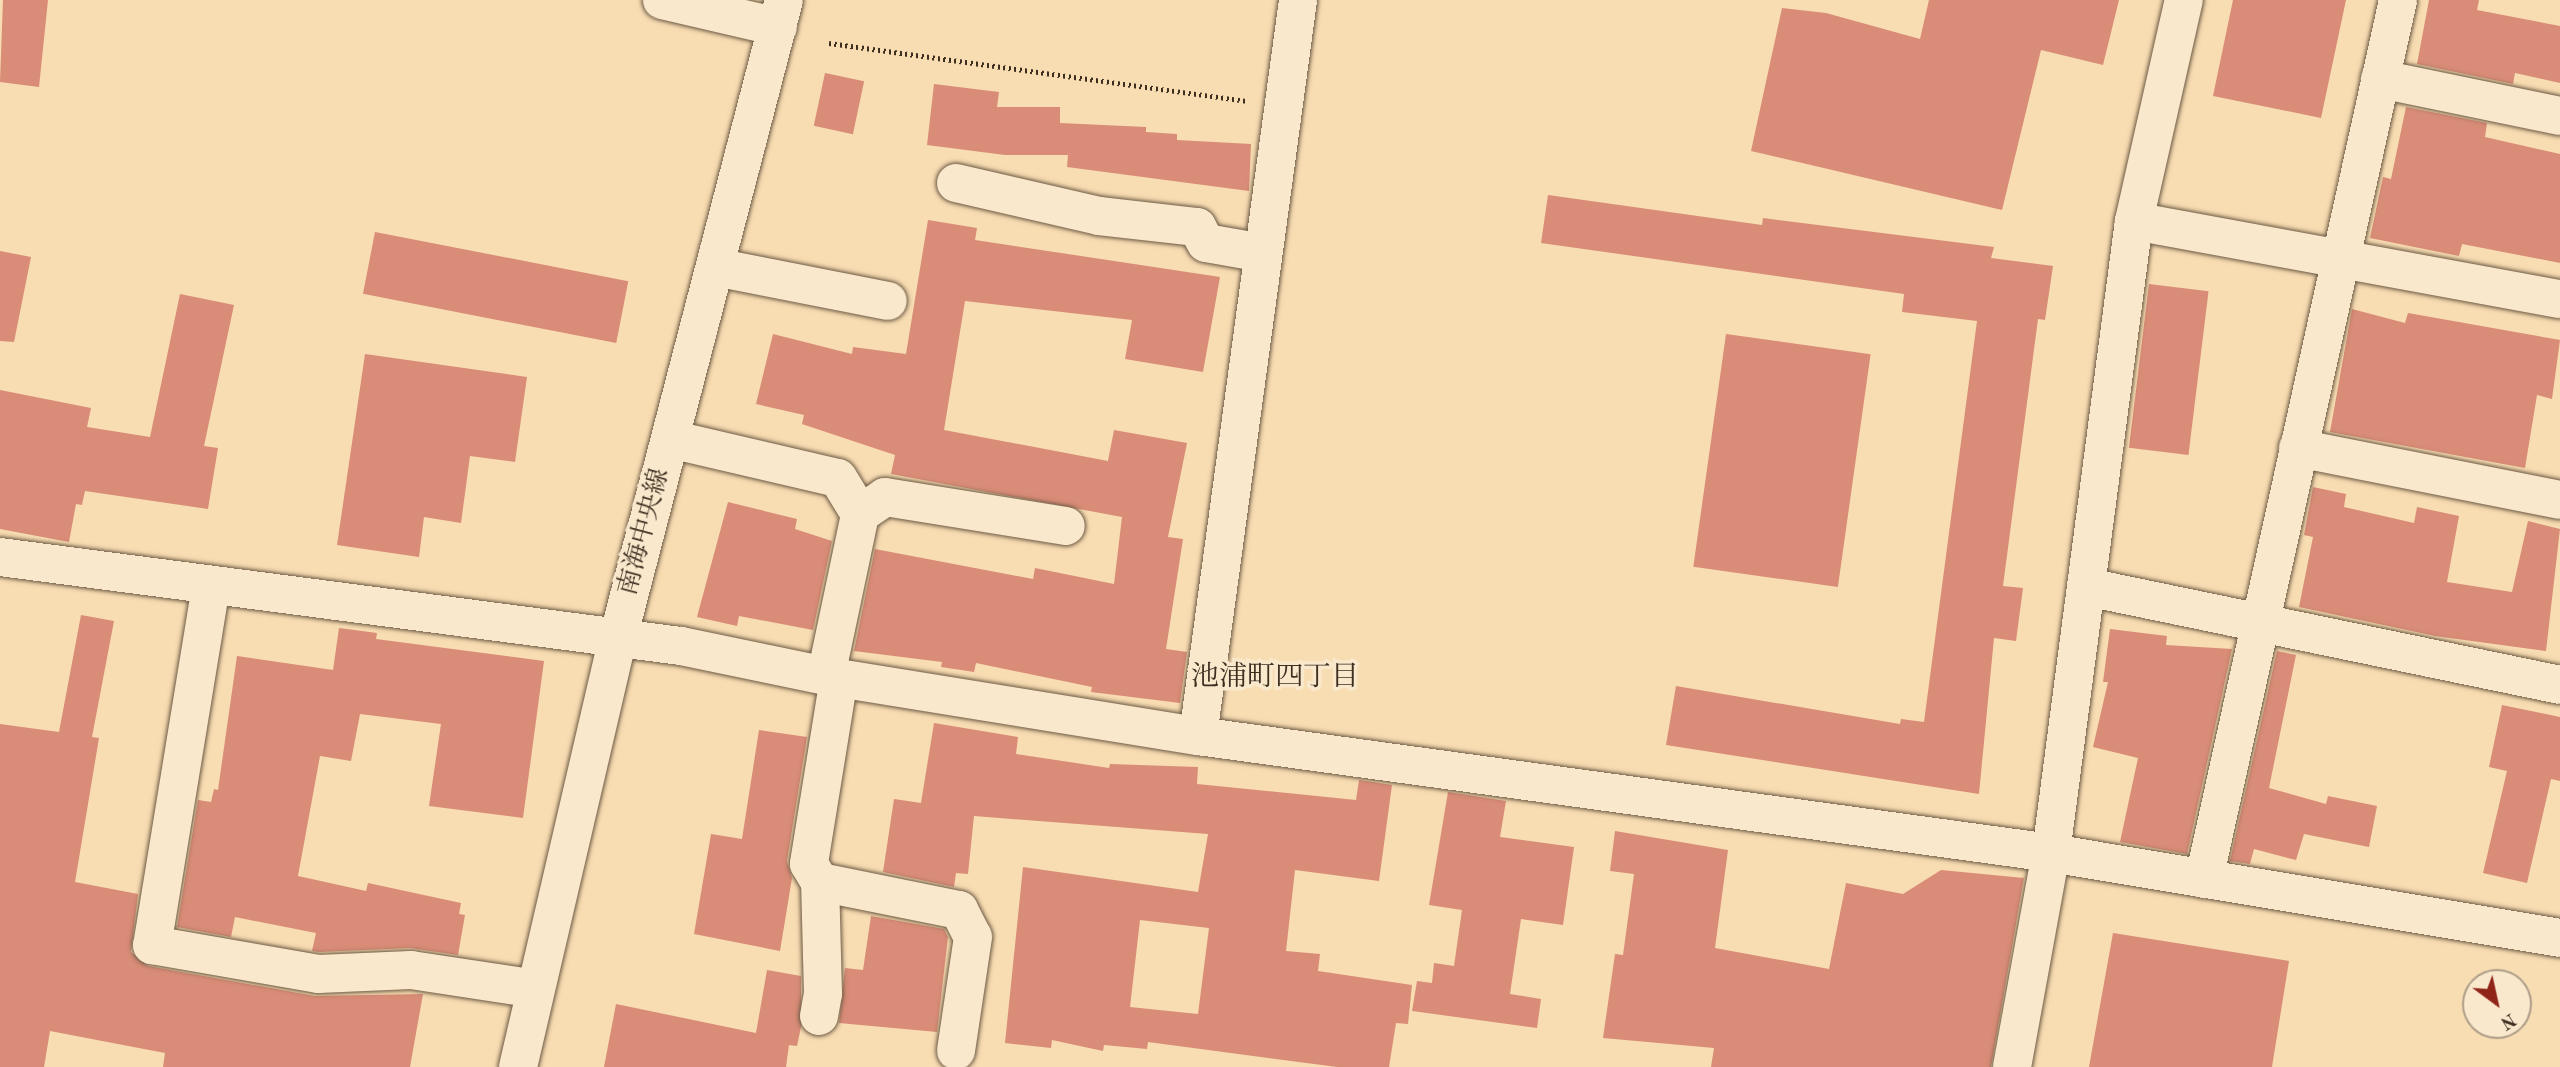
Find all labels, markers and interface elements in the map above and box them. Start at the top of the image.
street label: 南海中央線 [613,465,677,599]
district label: 池浦町四丁目 [1191,661,1359,695]
north arrow [2462,969,2532,1039]
text: N [2496,1008,2519,1032]

